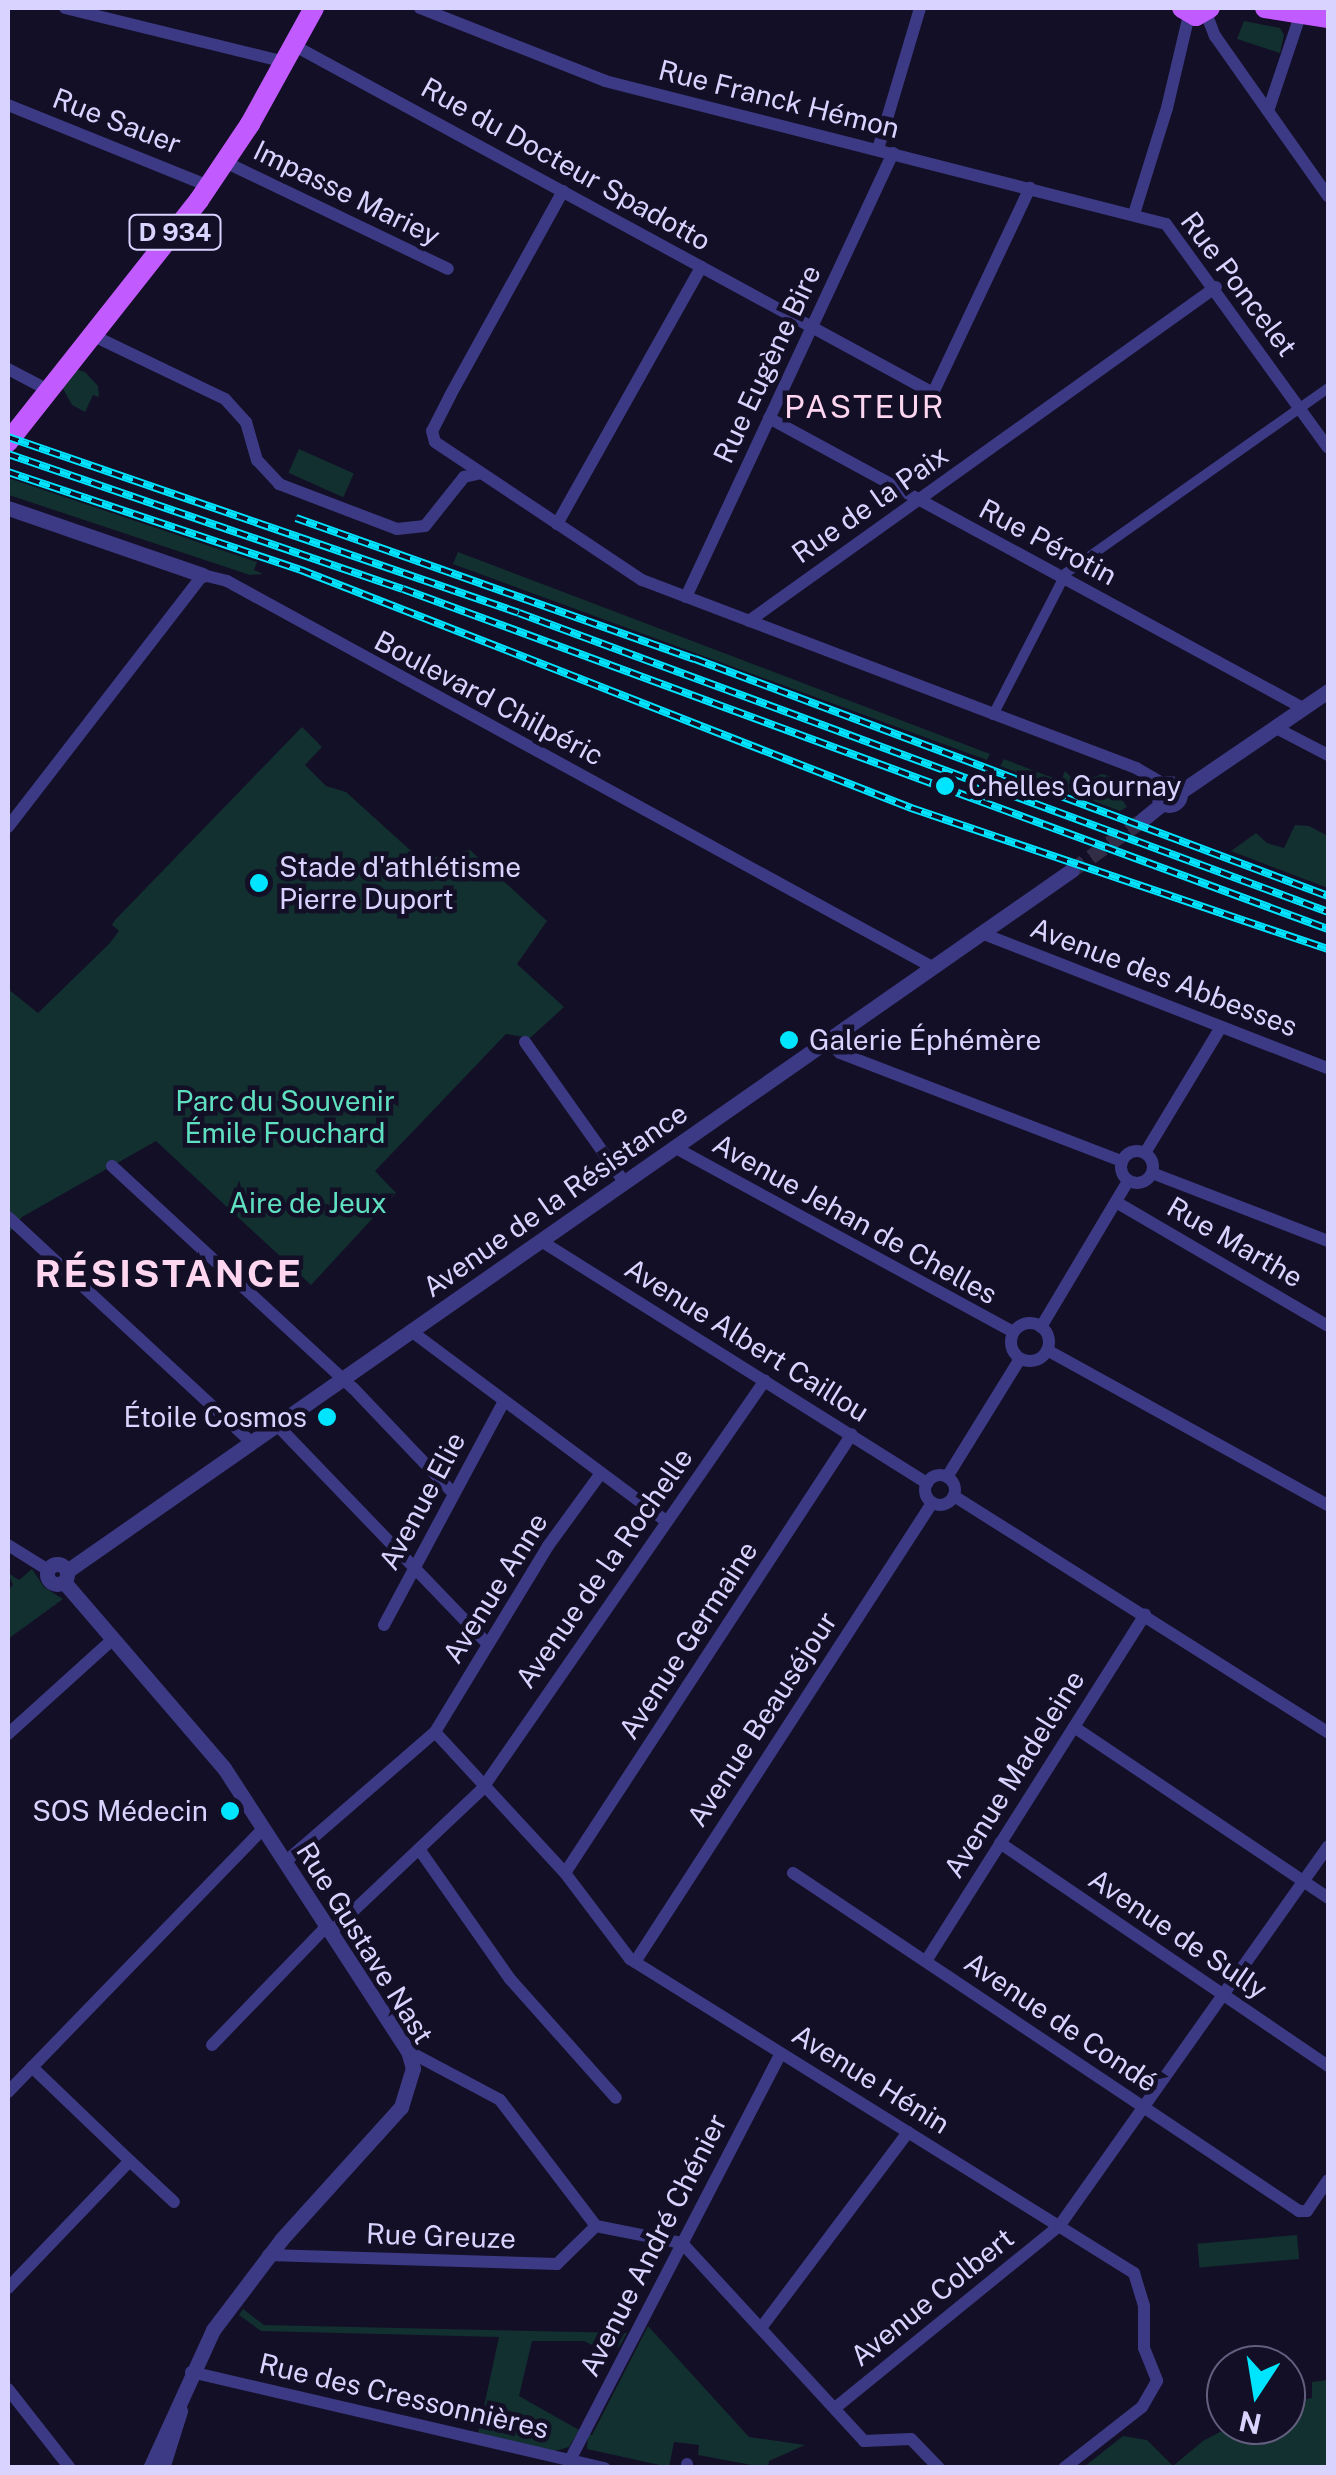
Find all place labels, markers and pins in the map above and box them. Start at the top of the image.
place label: Chelles Gournay [968,769,1182,803]
marker: Chelles Gournay [932,773,958,799]
place label: Stade d'athlétisme Pierre Duport [279,850,522,916]
marker: Stade d'athlétisme Pierre Duport [248,872,270,894]
place label: Galerie Éphémère [809,1023,1042,1057]
marker: Galerie Éphémère [778,1029,800,1051]
place label: Étoile Cosmos [123,1400,307,1434]
marker: Étoile Cosmos [316,1406,338,1428]
place label: SOS Médecin [32,1794,208,1828]
marker: SOS Médecin [217,1798,243,1824]

